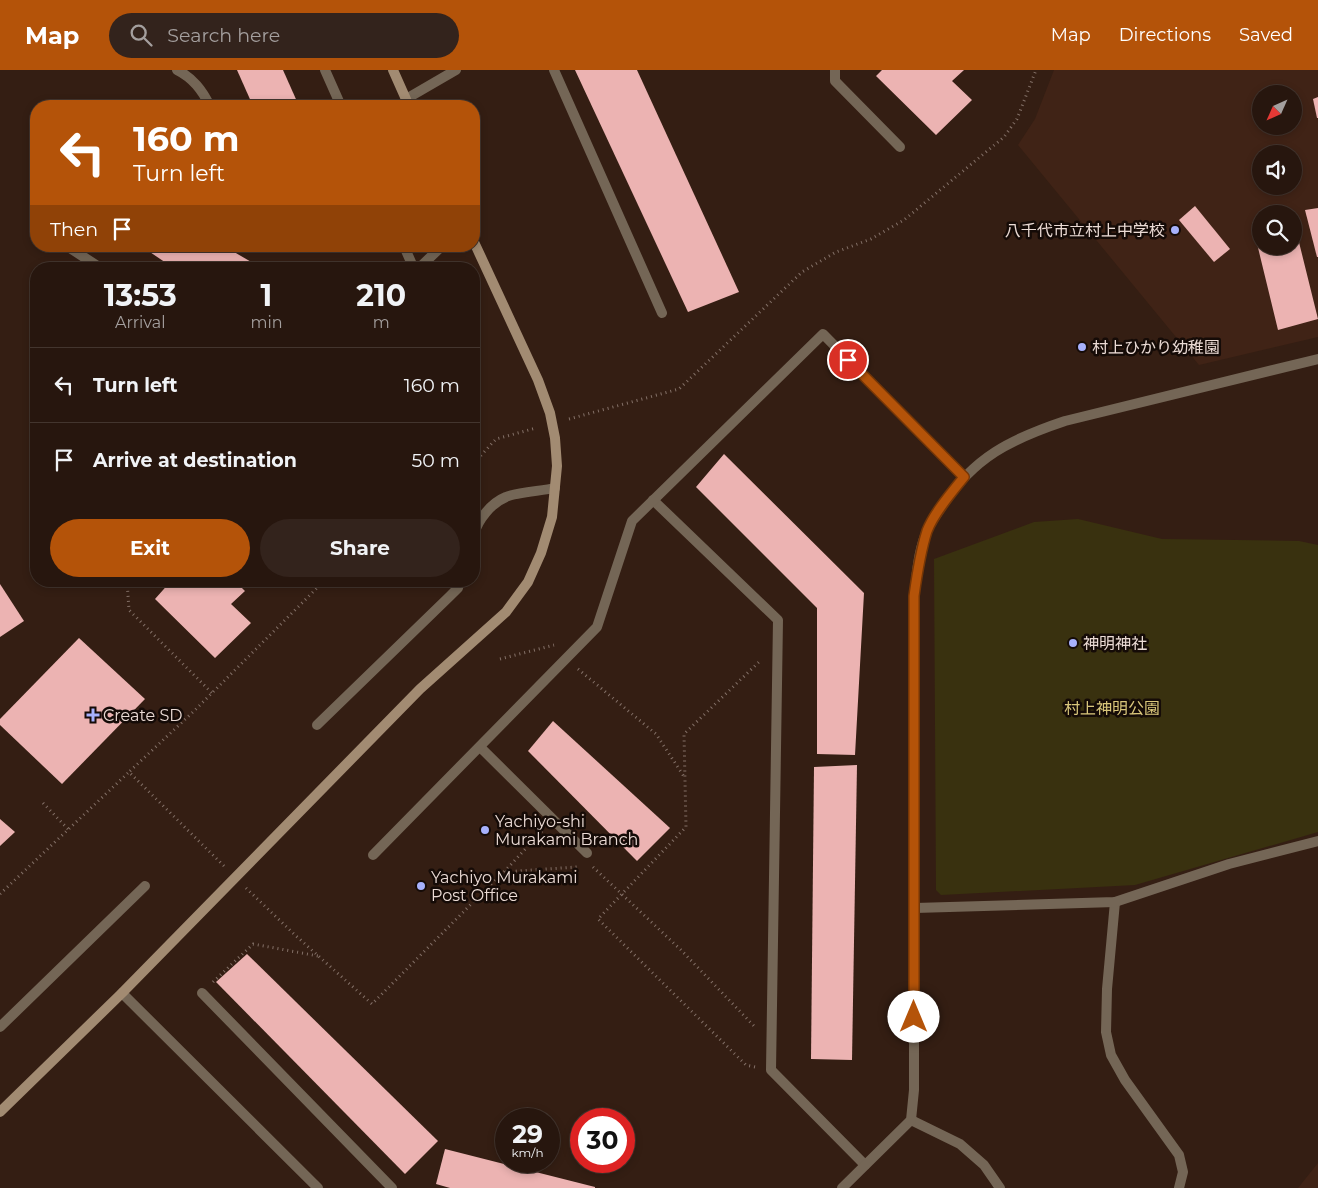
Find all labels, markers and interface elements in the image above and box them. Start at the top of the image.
search box [109,13,459,58]
text: Map [25,21,79,50]
icon: search [127,21,155,49]
text: Search here [167,24,280,47]
text: Map [1051,24,1091,46]
text: Directions [1119,24,1211,46]
text: Saved [1239,24,1293,46]
north arrow [1252,85,1302,135]
map controls [1252,85,1302,255]
text: 160 m [133,117,239,160]
icon: left [50,120,115,185]
button: sound [1252,145,1302,195]
text: Turn left [133,160,225,187]
button: search [1252,205,1302,255]
icon: arrive [108,215,136,243]
text: Then [50,218,98,241]
place label: 八千代市立村上中学校 [1005,221,1165,240]
marker: 八千代市立村上中学校 [1169,224,1181,236]
text: 13:53 [104,277,177,314]
text: 1 [261,277,272,314]
text: 210 [356,277,406,314]
text: Arrival [115,313,165,332]
text: min [250,313,283,332]
text: m [373,313,390,332]
place label: 村上ひかり幼稚園 [1092,338,1220,357]
pin [827,339,869,381]
marker: 村上ひかり幼稚園 [1076,341,1088,353]
icon: arrive [834,346,862,374]
icon: left [50,371,78,399]
text: Turn left [93,374,178,397]
text: 160 m [404,374,460,397]
icon: arrive [50,446,78,474]
text: Arrive at destination [93,449,297,472]
text: 50 m [412,449,460,472]
button: Exit [50,519,250,577]
button: Share [260,519,460,577]
place label: 神明神社 [1083,634,1147,653]
marker: 神明神社 [1067,637,1079,649]
park label: 村上神明公園 [1064,699,1160,718]
place label: Create SD [103,706,183,725]
marker: Create SD [87,709,99,721]
place label: Yachiyo-shi Murakami Branch [495,812,638,849]
marker: Yachiyo-shi Murakami Branch [479,824,491,836]
place label: Yachiyo Murakami Post Office [431,868,578,905]
marker: Yachiyo Murakami Post Office [415,880,427,892]
position arrow [887,990,939,1042]
speed limit sign: 30 [570,1108,635,1173]
text: 29 [512,1119,543,1149]
text: km/h [511,1145,544,1160]

